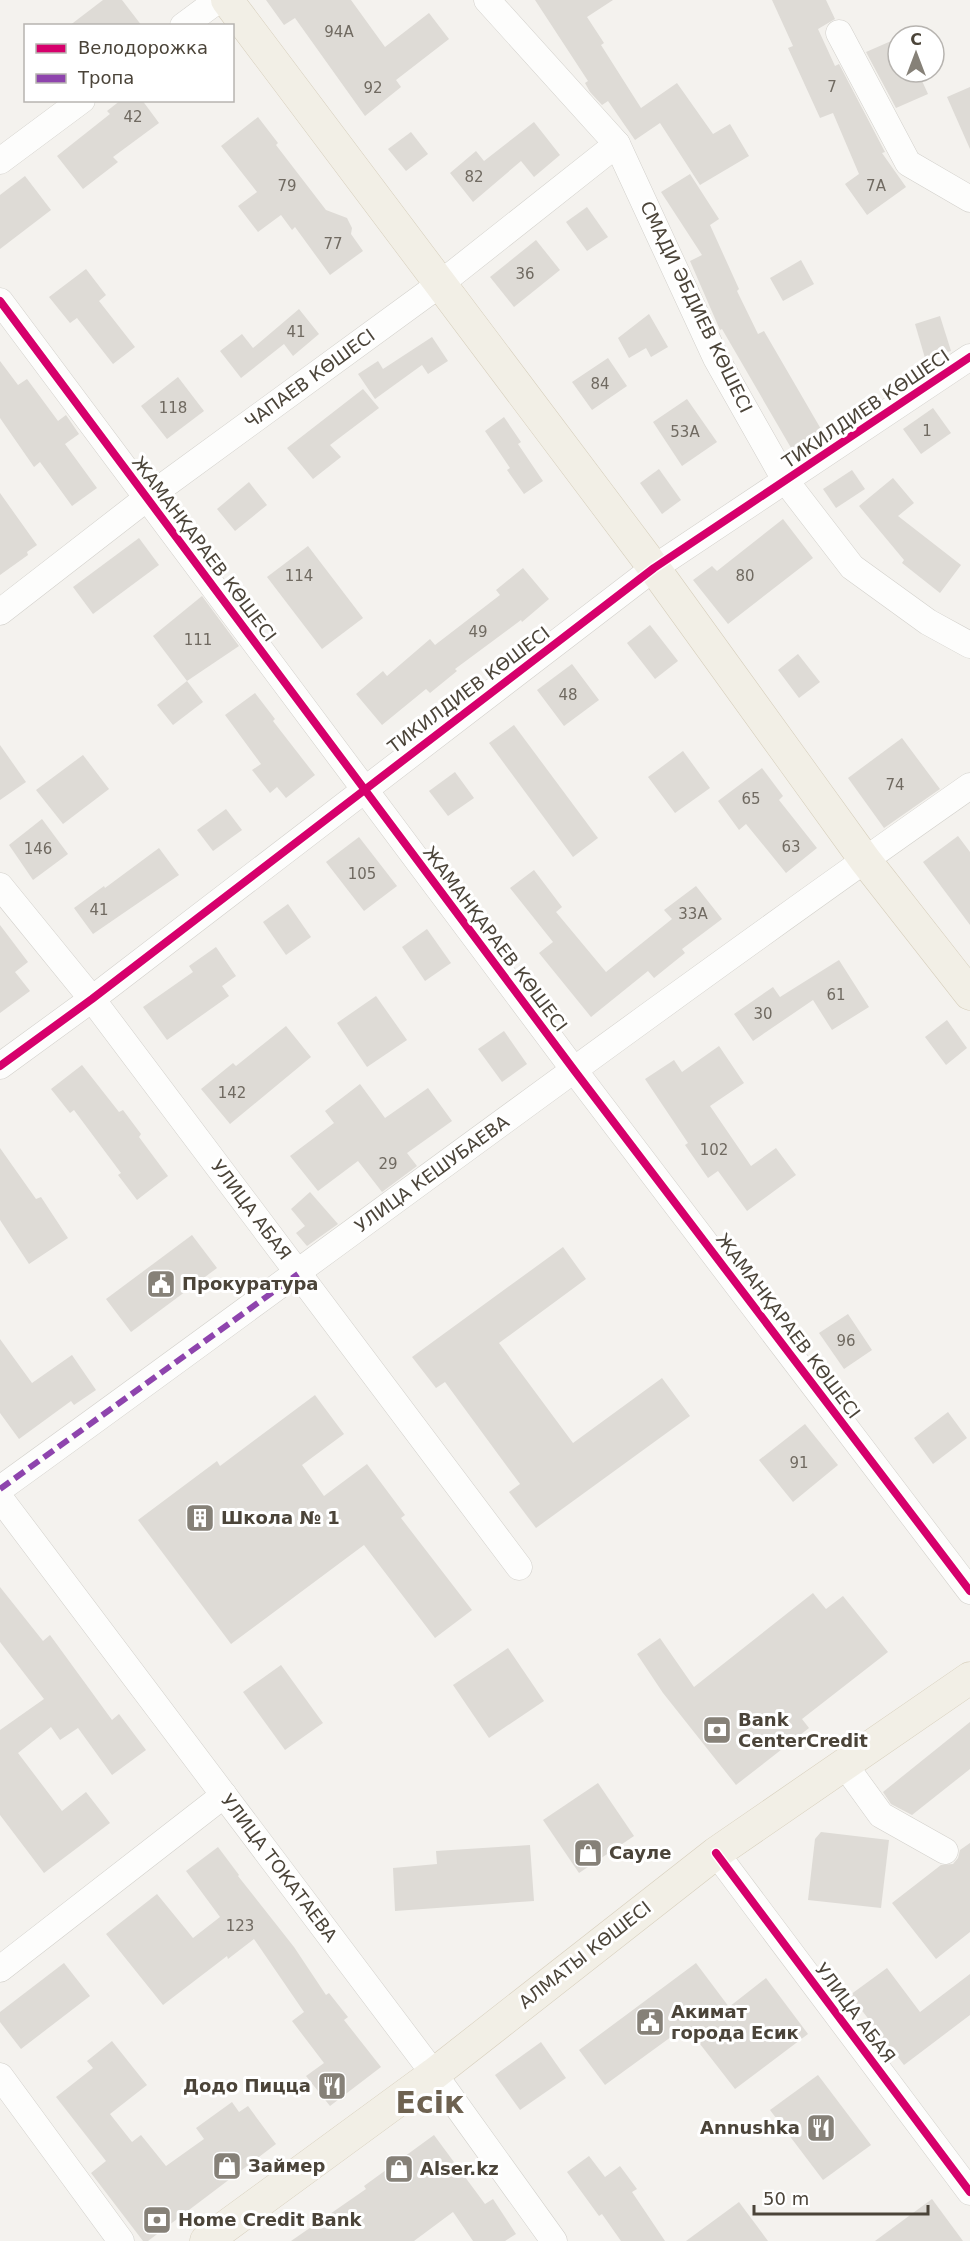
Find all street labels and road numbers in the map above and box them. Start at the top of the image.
street label: СМАДИ ӘБДИЕВ КӨШЕСІ [636,198,757,416]
street label: ЧАПАЕВ КӨШЕСІ [241,324,379,433]
street label: ТИКИЛДИЕВ КӨШЕСІ [778,345,953,473]
street label: ЖАМАНҚАРАЕВ КӨШЕСІ [128,452,281,645]
street label: ТИКИЛДИЕВ КӨШЕСІ [383,622,554,758]
street label: ЖАМАНҚАРАЕВ КӨШЕСІ [419,842,572,1035]
street label: УЛИЦА КЕШУБАЕВА [351,1110,513,1236]
street label: УЛИЦА АБАЯ [207,1156,296,1264]
street label: ЖАМАНҚАРАЕВ КӨШЕСІ [712,1229,865,1422]
street label: УЛИЦА ТОКАТАЕВА [217,1790,342,1946]
street label: АЛМАТЫ КӨШЕСІ [514,1897,655,2013]
street label: УЛИЦА АБАЯ [811,1959,900,2067]

